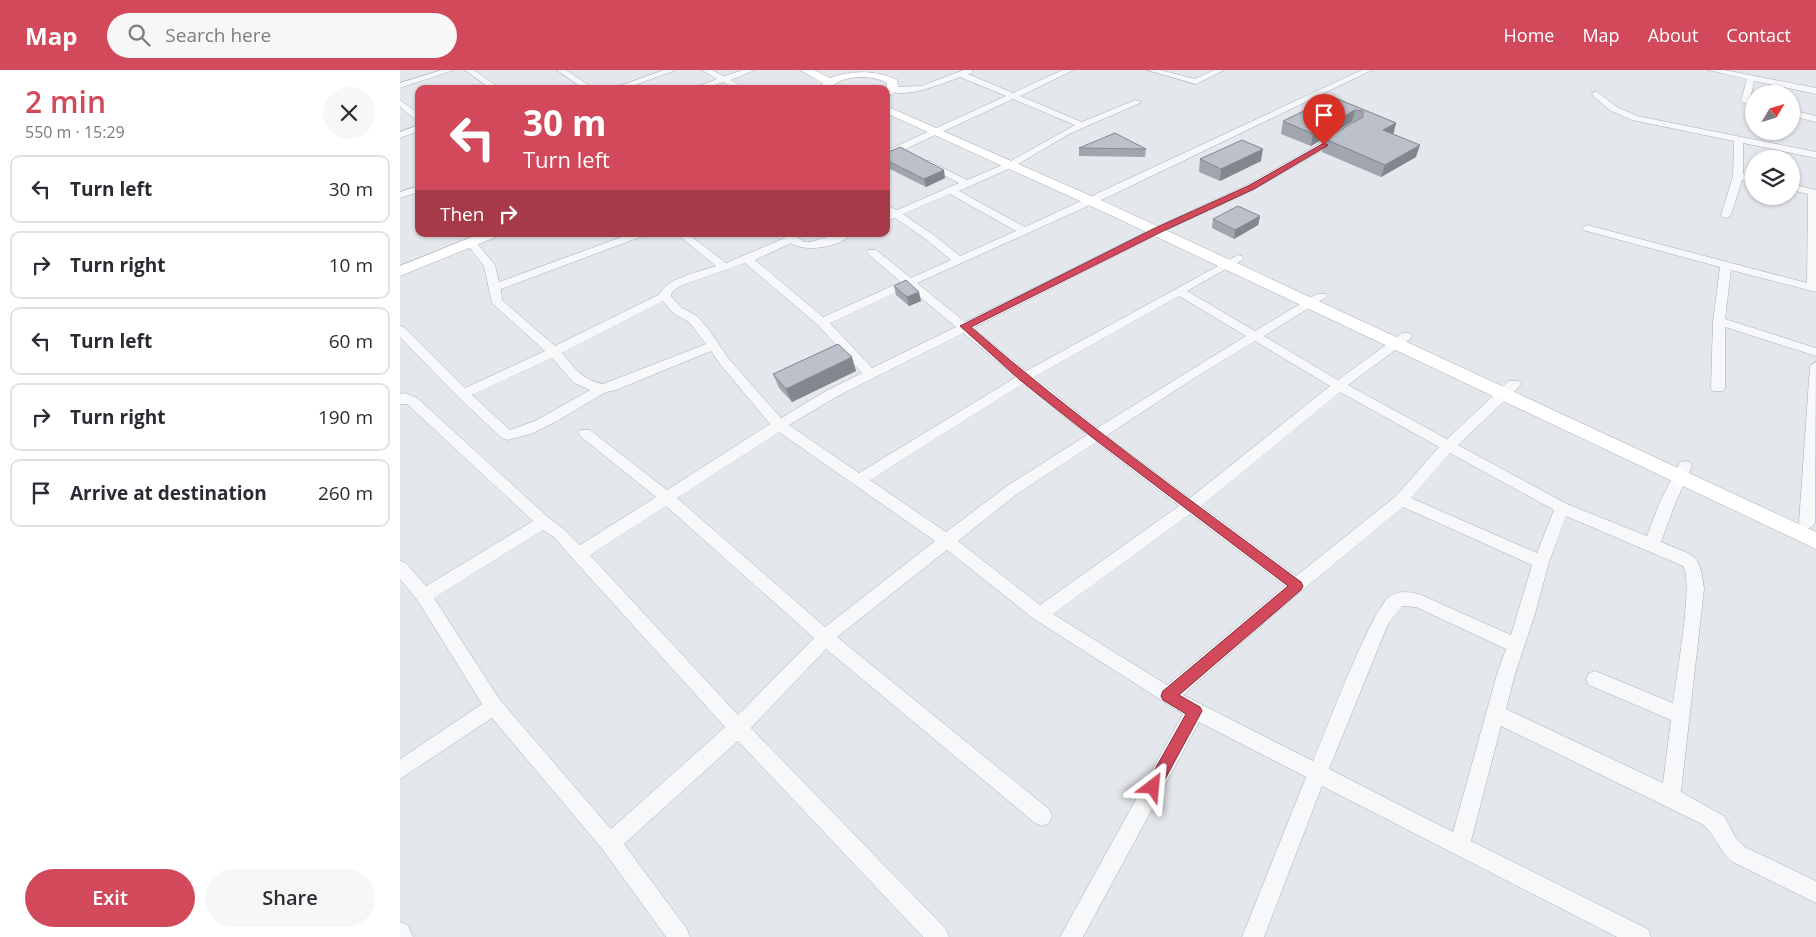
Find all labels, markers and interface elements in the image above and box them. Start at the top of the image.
search box [107,13,457,58]
text: Map [25,19,77,52]
icon: search [125,21,153,49]
text: Search here [165,22,271,48]
text: Home [1504,23,1554,47]
text: Map [1582,23,1620,47]
text: About [1648,23,1698,47]
text: Contact [1726,23,1791,47]
text: 2 min [25,81,106,122]
north arrow [1745,85,1800,140]
map controls [1745,85,1800,205]
button: close [323,87,375,139]
pin [1303,94,1345,145]
text: 30 m [523,99,606,146]
icon: arrive [1310,101,1338,129]
icon: left [440,105,505,170]
text: 550 m · 15:29 [25,121,125,143]
text: Turn left [523,144,610,174]
button: layers [1745,150,1800,205]
icon: left [27,175,55,203]
text: Turn left [70,176,152,202]
text: 30 m [329,176,373,202]
icon: right [494,200,522,228]
text: Then [440,201,484,227]
icon: right [27,251,55,279]
text: Turn right [70,252,165,278]
text: 10 m [329,252,373,278]
icon: left [27,327,55,355]
text: Turn left [70,328,152,354]
text: 60 m [329,328,373,354]
icon: right [27,403,55,431]
text: Turn right [70,404,165,430]
text: 190 m [318,404,373,430]
icon: arrive [27,479,55,507]
text: Arrive at destination [70,480,267,506]
text: 260 m [318,480,373,506]
position arrow [1126,760,1178,812]
button: Exit [25,869,195,927]
button: Share [205,869,375,927]

